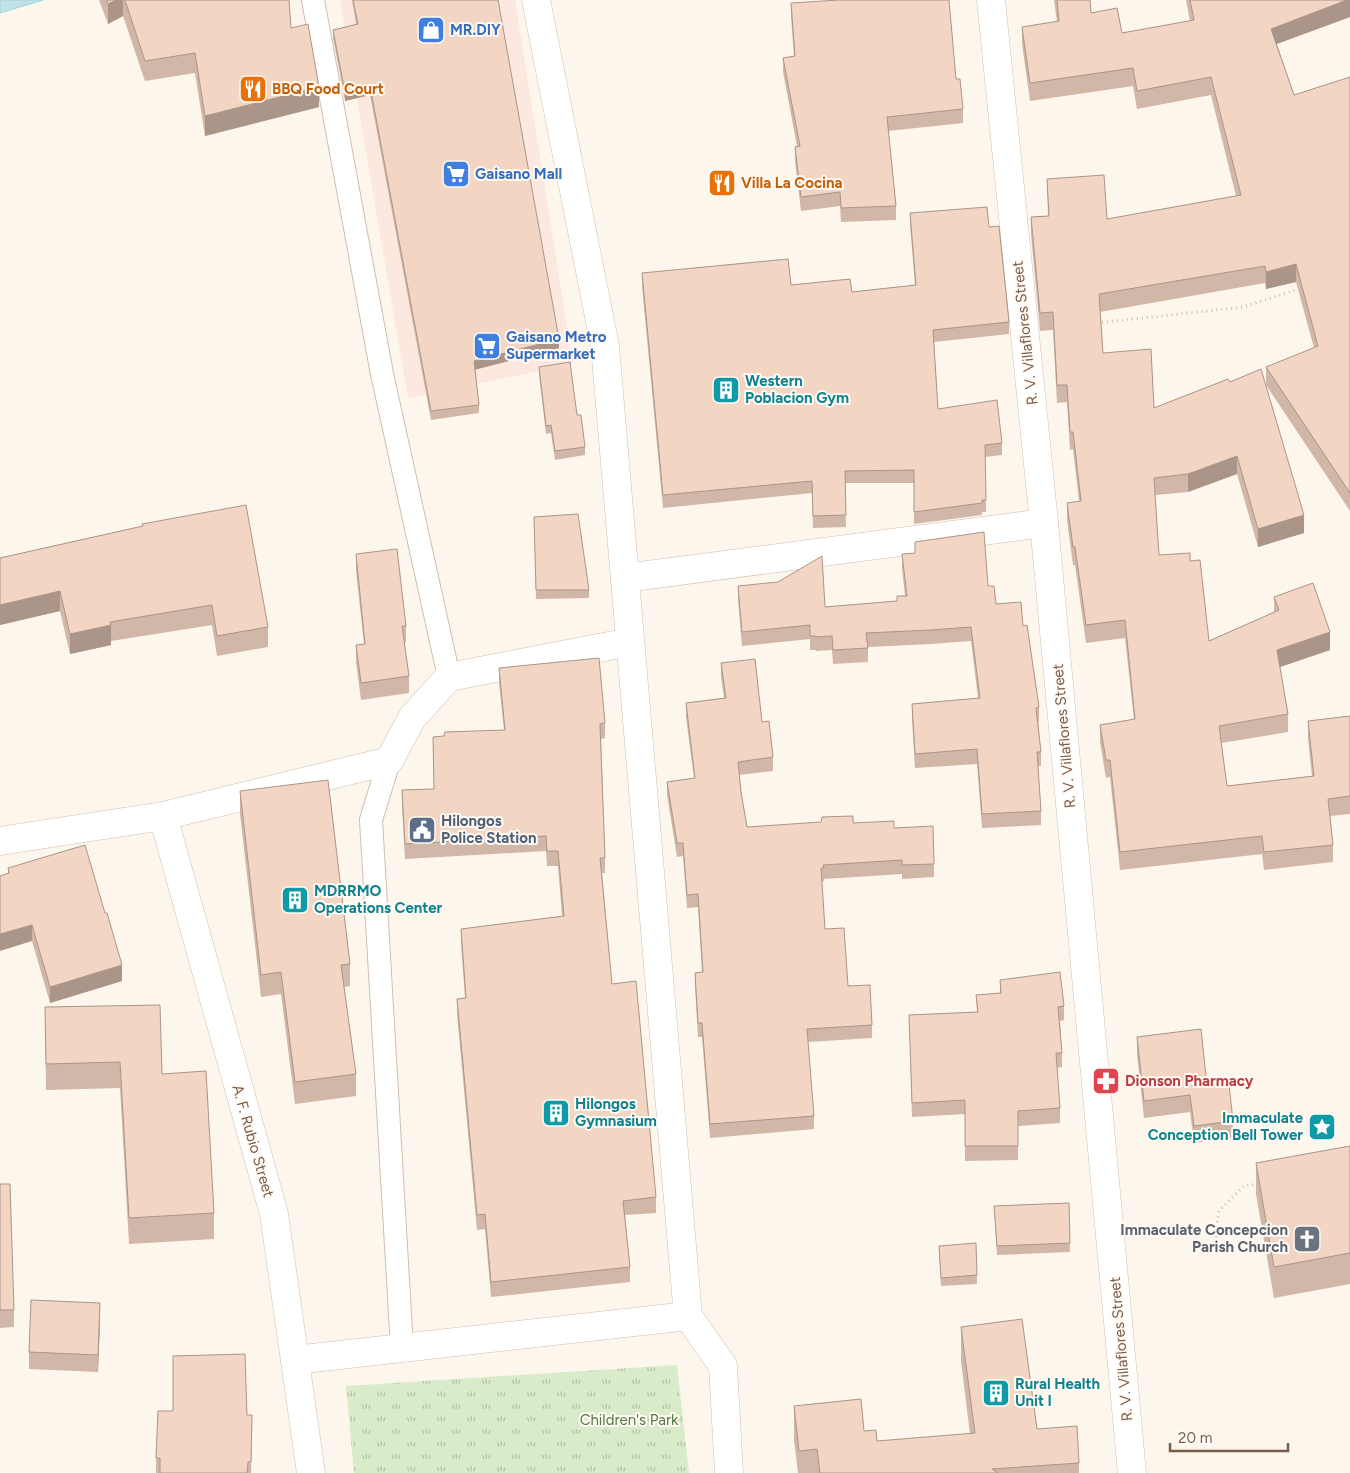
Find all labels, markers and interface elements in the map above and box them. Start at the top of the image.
shop icon: MR.DIY [416,15,446,45]
place label: MR.DIY [450,21,501,39]
restaurant icon: BBQ Food Court [238,74,268,104]
place label: BBQ Food Court [272,80,384,98]
supermarket icon: Gaisano Mall [441,159,471,189]
place label: Gaisano Mall [475,165,562,183]
restaurant icon: Villa La Cocina [707,168,737,198]
place label: Villa La Cocina [741,174,843,192]
street label: R. V. Villaflores Street [1008,260,1042,406]
place label: Gaisano Metro Supermarket [506,328,607,363]
supermarket icon: Gaisano Metro Supermarket [472,331,502,361]
place label: Western Poblacion Gym [745,372,849,407]
building icon: Western Poblacion Gym [711,375,741,405]
street label: R. V. Villaflores Street [1049,663,1079,809]
place label: Hilongos Police Station [441,812,537,847]
public building icon: Hilongos Police Station [407,815,437,845]
place label: MDRRMO Operations Center [314,882,442,917]
building icon: MDRRMO Operations Center [280,885,310,915]
pharmacy icon: Dionson Pharmacy [1091,1066,1121,1096]
place label: Dionson Pharmacy [1125,1072,1254,1090]
street label: A. F. Rubio Street [228,1083,278,1200]
place label: Hilongos Gymnasium [575,1095,657,1130]
building icon: Hilongos Gymnasium [541,1098,571,1128]
place label: Immaculate Conception Bell Tower [1148,1109,1304,1144]
place icon: Immaculate Conception Bell Tower [1307,1112,1337,1142]
place label: Immaculate Concepcion Parish Church [1120,1221,1288,1256]
church icon: Immaculate Concepcion Parish Church [1292,1224,1322,1254]
street label: R. V. Villaflores Street [1106,1276,1136,1422]
place label: Rural Health Unit I [1015,1375,1100,1410]
building icon: Rural Health Unit I [981,1378,1011,1408]
park label: Children's Park [580,1411,679,1429]
scale bar [1170,1420,1288,1452]
text: 20 m [1178,1429,1212,1447]

